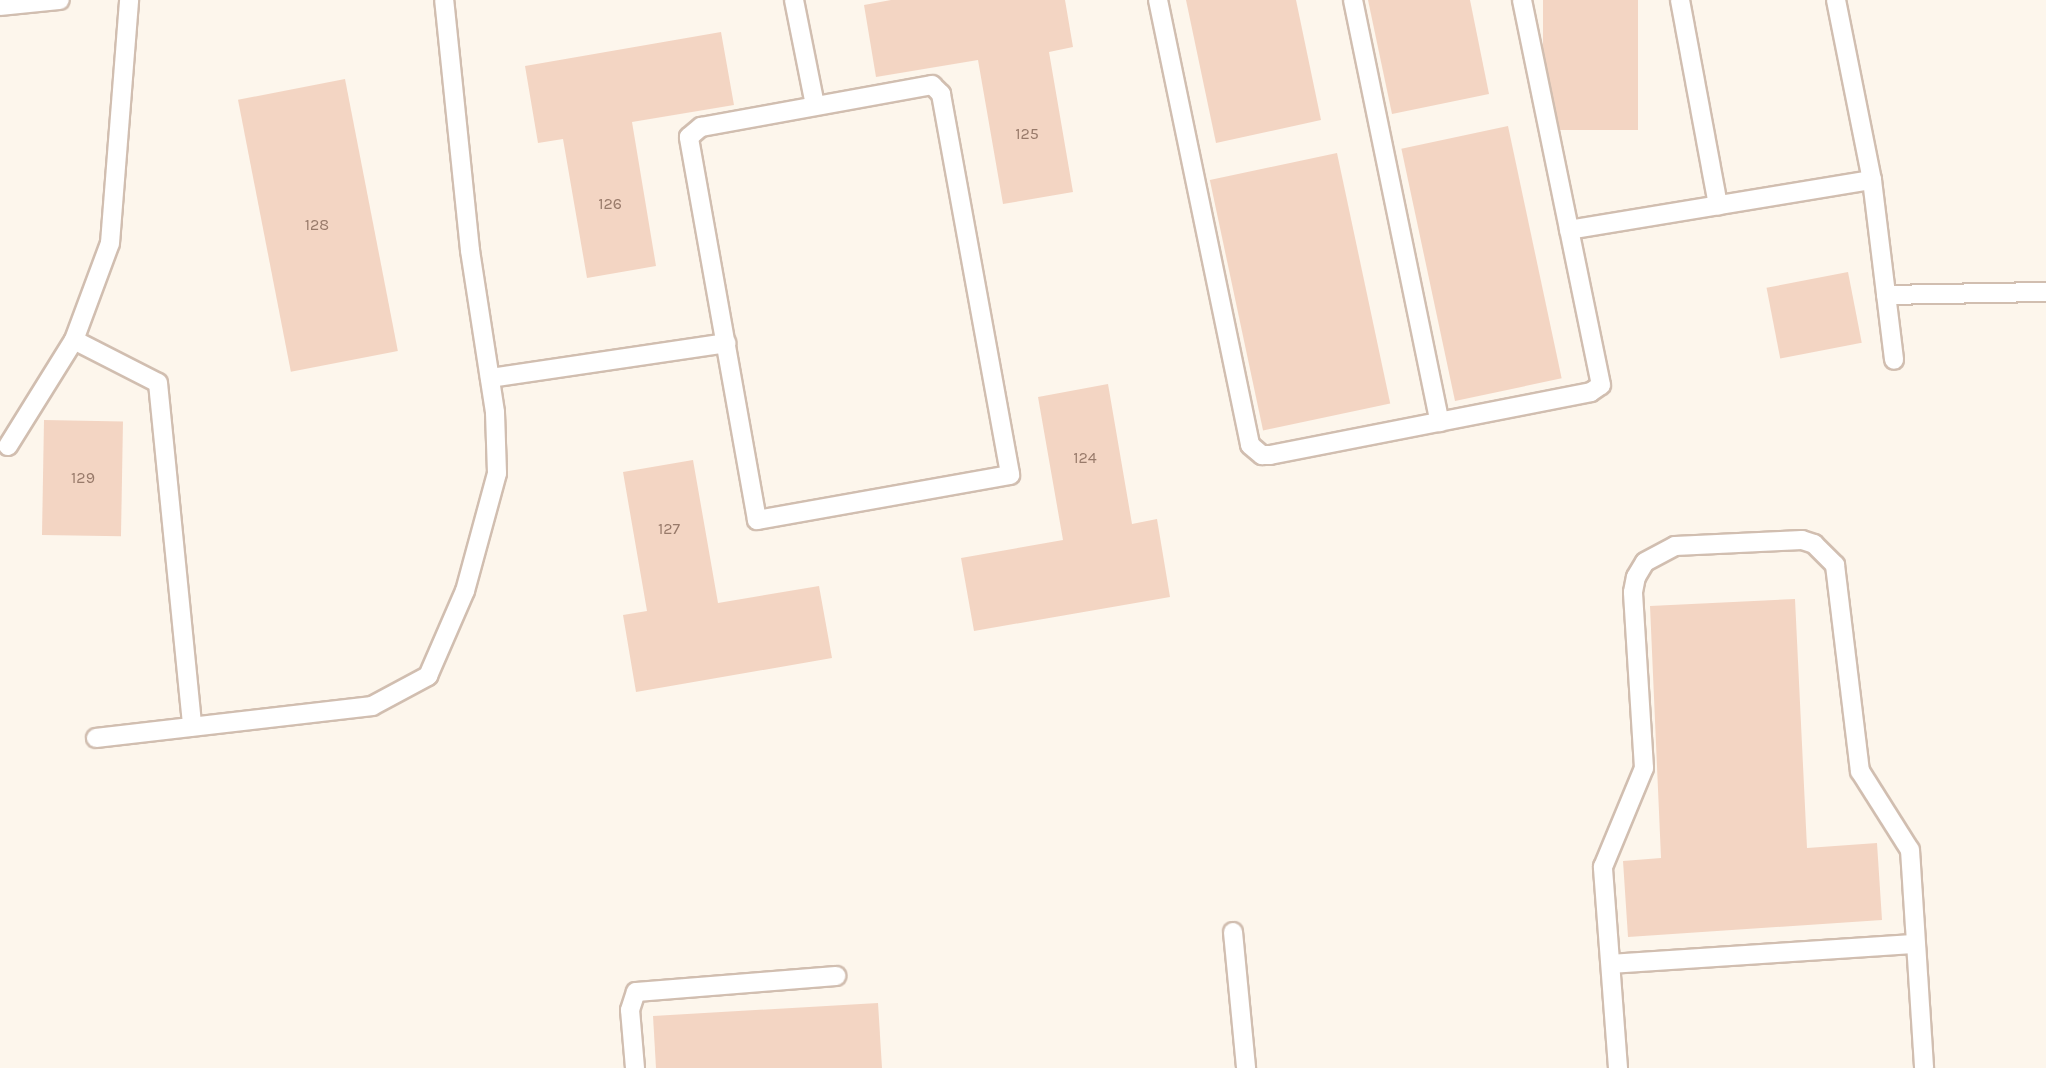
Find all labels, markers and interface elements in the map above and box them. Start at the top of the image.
house number: 125 [1015,124,1039,144]
house number: 126 [598,194,622,214]
house number: 128 [305,215,329,235]
house number: 124 [1073,448,1097,468]
house number: 129 [71,468,95,488]
house number: 127 [658,519,680,539]

